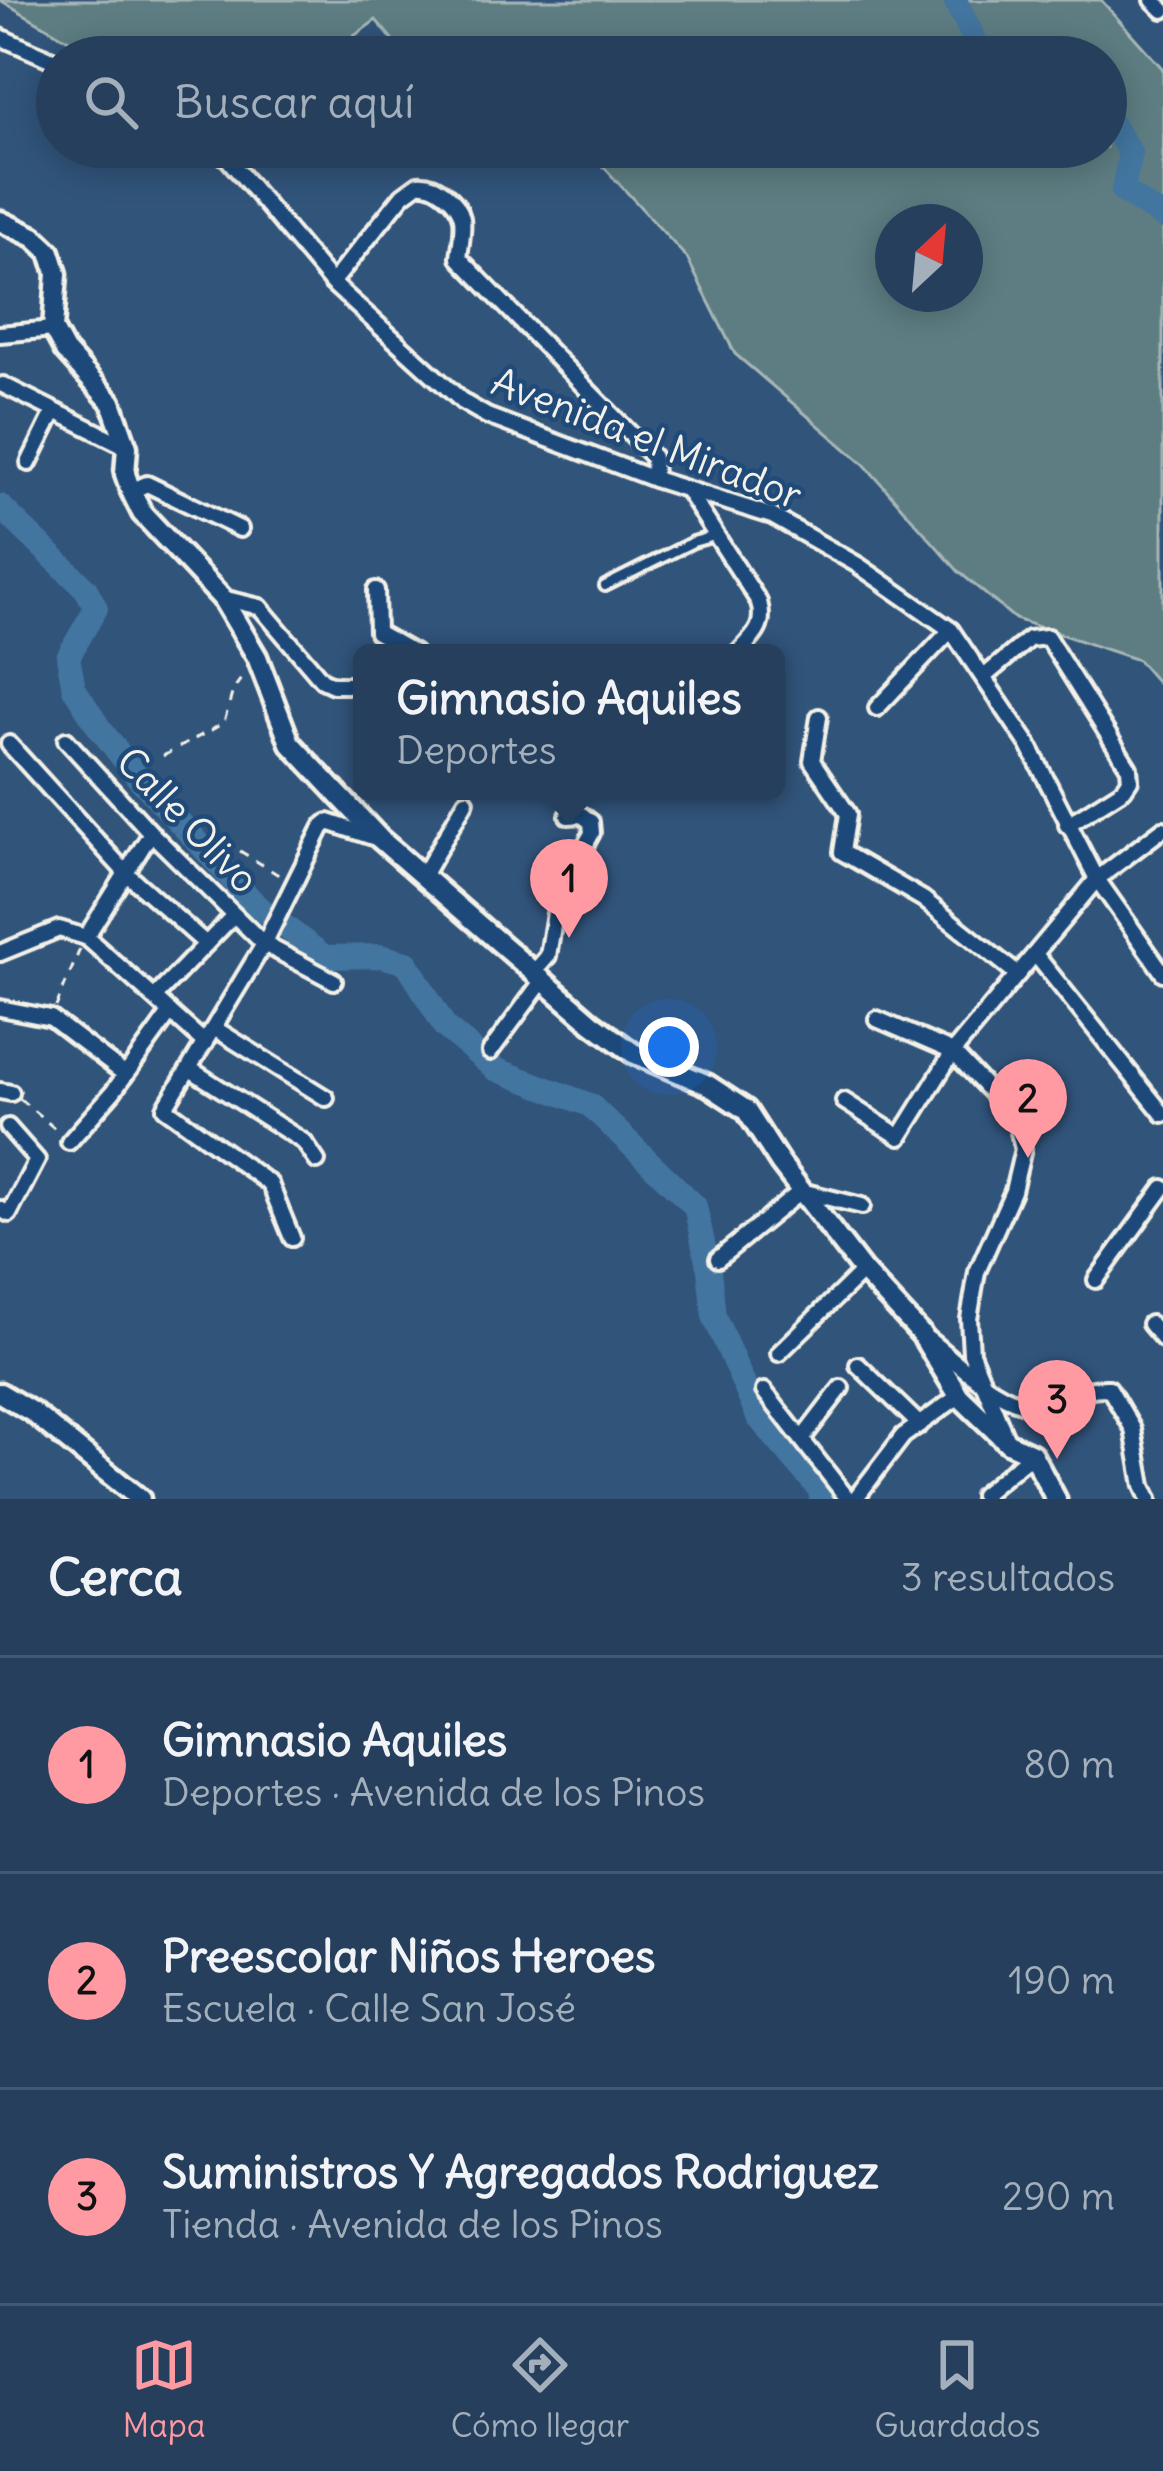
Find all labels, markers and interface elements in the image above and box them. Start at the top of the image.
search box [36,36,1127,168]
icon: search [78,69,144,135]
text: Buscar aquí [174,74,414,130]
north arrow [875,204,983,312]
street label: Avenida el Mirador [485,357,809,520]
popup [353,644,785,800]
text: Gimnasio Aquiles [396,670,742,726]
text: Deportes [396,726,557,775]
street label: Calle Olivo [106,737,269,904]
pin: 1 [530,839,608,938]
your location [639,1017,699,1077]
pin: 2 [989,1059,1067,1158]
pin: 3 [1018,1360,1096,1459]
text: Cerca [48,1545,183,1609]
text: 3 resultados [901,1553,1115,1602]
text: Gimnasio Aquiles [162,1712,507,1768]
text: 1 [79,1740,95,1789]
text: 80 m [1023,1740,1115,1789]
text: Deportes · Avenida de los Pinos [162,1768,705,1817]
text: Preescolar Niños Heroes [162,1928,655,1984]
text: 2 [76,1956,98,2005]
text: 190 m [1008,1956,1115,2005]
text: Escuela · Calle San José [162,1984,576,2033]
text: Suministros Y Agregados Rodriguez [162,2144,879,2200]
text: 3 [76,2172,98,2221]
text: 290 m [1002,2172,1115,2221]
text: Tienda · Avenida de los Pinos [162,2200,663,2249]
tab: Mapa [123,2332,206,2446]
tab: Cómo llegar [451,2332,629,2446]
tab: Guardados [874,2332,1040,2446]

